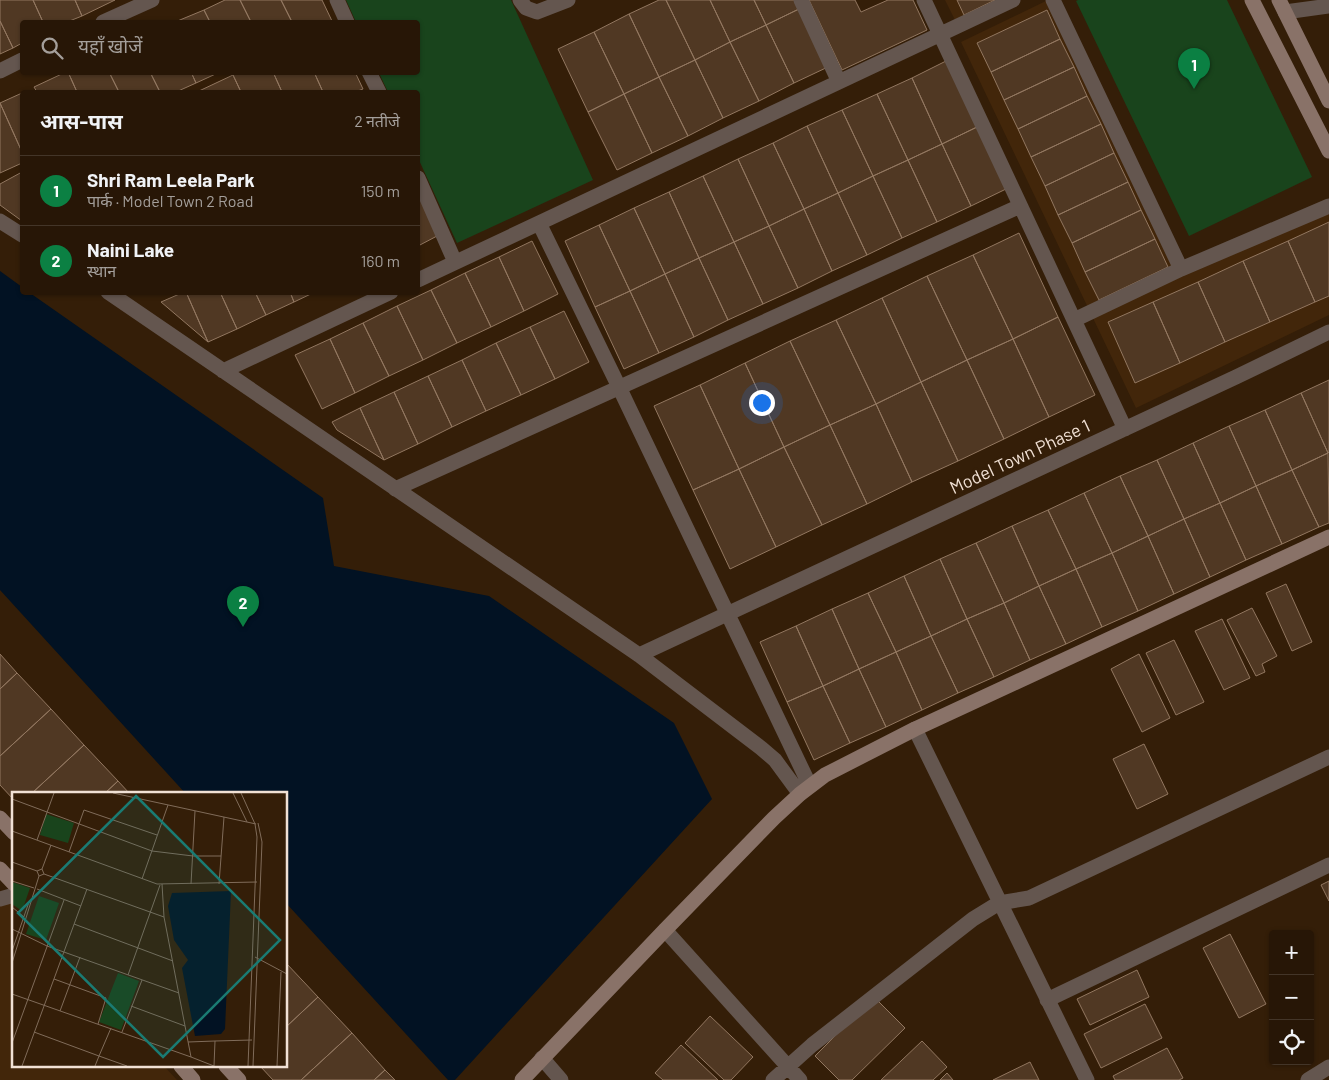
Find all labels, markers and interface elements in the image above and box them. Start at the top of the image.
search box [20,20,420,75]
icon: search [38,34,66,62]
text: यहाँ खोजें [78,34,142,57]
pin: 1 [1178,48,1210,89]
text: आस-पास [40,108,123,133]
text: 2 नतीजे [354,111,400,130]
text: Shri Ram Leela Park [87,168,255,191]
text: 1 [53,181,59,200]
text: 150 m [361,181,400,200]
text: पार्क · Model Town 2 Road [87,191,253,210]
text: Naini Lake [87,238,174,261]
text: 2 [52,251,60,270]
text: 160 m [361,251,400,270]
text: स्थान [87,261,116,280]
your location [749,390,775,416]
street label: Model Town Phase 1 [946,414,1093,498]
pin: 2 [227,586,259,627]
inset map [12,792,288,1068]
map controls [1269,930,1314,1065]
button: + [1269,930,1314,975]
button: − [1269,975,1314,1020]
button: locate [1269,1020,1314,1065]

